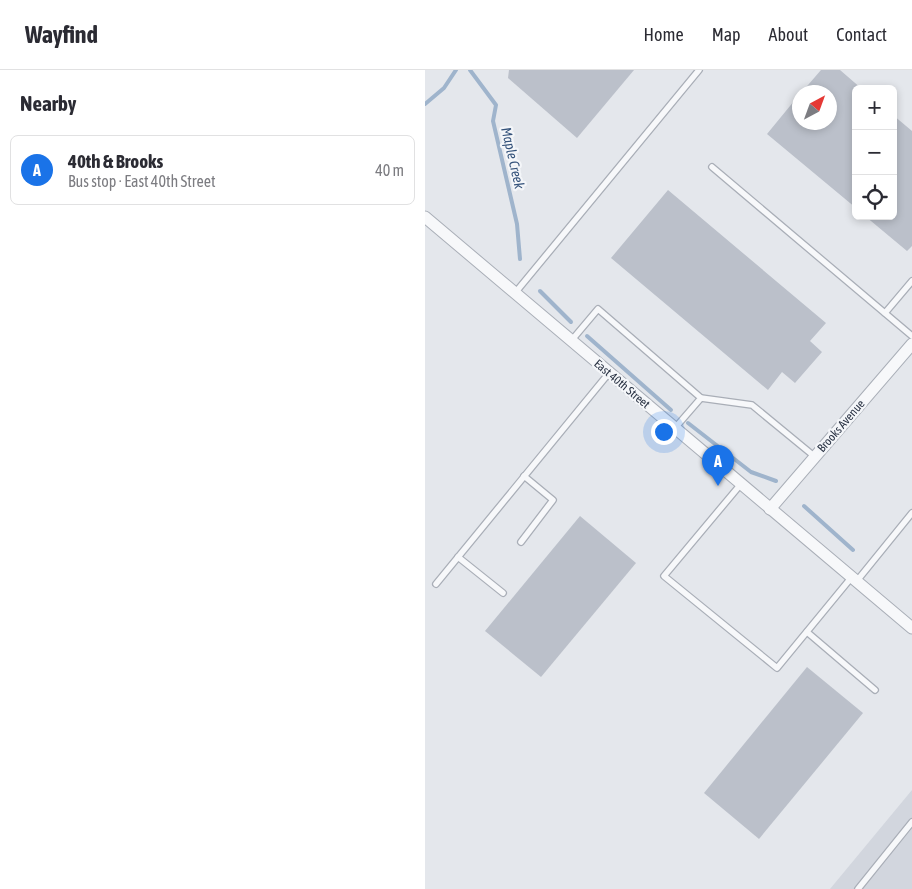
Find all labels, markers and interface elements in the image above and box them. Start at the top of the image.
text: Wayfind [25,21,98,48]
text: Home [644,24,684,45]
text: Map [712,24,741,45]
text: About [769,24,808,45]
text: Contact [836,24,887,45]
north arrow [792,85,837,130]
map controls [852,85,897,220]
button: + [852,85,897,130]
text: Nearby [20,91,76,115]
water label: Maple Creek [498,126,528,191]
button: − [852,130,897,175]
text: 40th & Brooks [68,150,163,172]
text: A [33,161,41,179]
text: 40 m [375,161,404,179]
text: Bus stop · East 40th Street [68,172,216,190]
button: locate [852,175,897,220]
street label: East 40th Street [591,357,653,412]
street label: Brooks Avenue [814,397,868,455]
your location [651,419,677,445]
pin: A [702,445,734,486]

